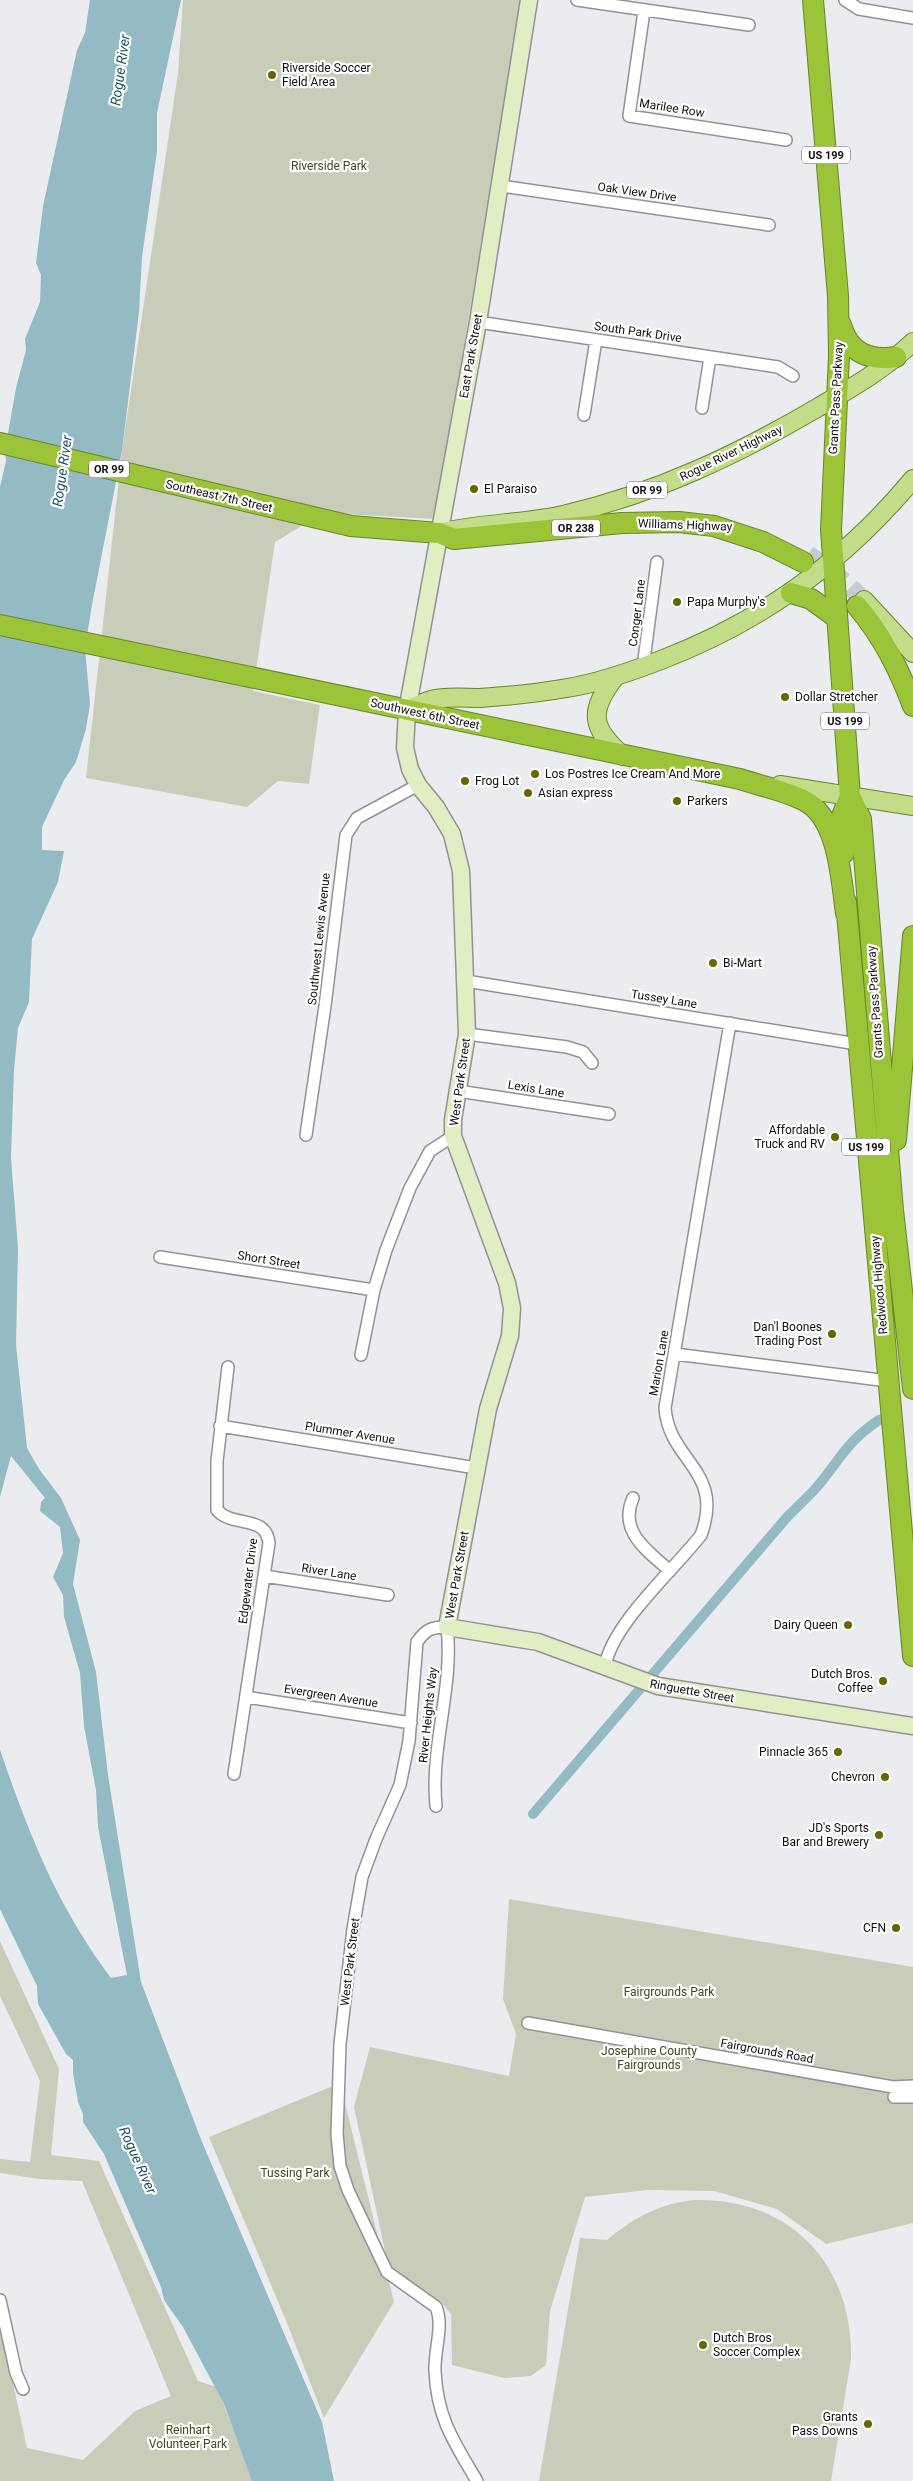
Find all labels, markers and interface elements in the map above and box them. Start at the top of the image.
water label: Rogue River [107,33,133,107]
place label: Riverside Soccer Field Area [282,61,371,89]
marker: Riverside Soccer Field Area [266,69,278,81]
street label: Marilee Row [638,96,706,120]
road number: US 199 [802,146,850,164]
park label: Riverside Park [291,159,368,173]
street label: Oak View Drive [597,180,677,204]
street label: East Park Street [457,313,485,399]
street label: South Park Drive [593,319,683,345]
street label: Grants Pass Parkway [826,341,846,455]
street label: Rogue River Highway [677,422,785,484]
water label: Rogue River [49,434,75,508]
road number: OR 99 [89,460,129,478]
street label: Southeast 7th Street [164,477,274,515]
place label: El Paraiso [484,482,537,496]
road number: OR 99 [627,482,667,498]
marker: El Paraiso [468,483,480,495]
street label: Williams Highway [638,516,733,534]
road number: OR 238 [552,520,600,536]
street label: Conger Lane [626,579,648,647]
place label: Papa Murphy's [687,595,765,609]
marker: Papa Murphy's [671,596,683,608]
place label: Dollar Stretcher [795,690,878,704]
marker: Dollar Stretcher [779,691,791,703]
street label: Southwest 6th Street [369,696,481,732]
road number: US 199 [821,712,869,729]
place label: Los Postres Ice Cream And More [545,767,720,781]
marker: Los Postres Ice Cream And More [529,768,541,780]
place label: Frog Lot [475,774,519,788]
marker: Frog Lot [459,775,471,787]
place label: Asian express [538,786,613,800]
marker: Asian express [522,787,534,799]
place label: Parkers [687,794,728,808]
marker: Parkers [671,795,683,807]
street label: Southwest Lewis Avenue [305,872,333,1006]
street label: Grants Pass Parkway [864,945,886,1059]
place label: Bi-Mart [723,956,762,970]
marker: Bi-Mart [707,957,719,969]
street label: Tussey Lane [630,987,698,1011]
street label: West Park Street [447,1037,473,1127]
street label: Lexis Lane [507,1078,565,1100]
place label: Affordable Truck and RV [754,1123,825,1151]
marker: Affordable Truck and RV [829,1131,841,1143]
road number: US 199 [842,1138,890,1156]
street label: Redwood Highway [868,1235,890,1335]
street label: Short Street [237,1248,302,1272]
place label: Dan'l Boones Trading Post [753,1320,822,1348]
marker: Dan'l Boones Trading Post [826,1328,838,1340]
street label: Marion Lane [646,1329,672,1397]
street label: Plummer Avenue [304,1419,396,1447]
street label: West Park Street [442,1530,472,1620]
street label: Edgewater Drive [236,1537,260,1625]
street label: River Lane [301,1561,357,1583]
place label: Dairy Queen [774,1618,838,1632]
marker: Dairy Queen [842,1619,854,1631]
street label: River Heights Way [416,1666,440,1764]
place label: Dutch Bros. Coffee [811,1667,873,1695]
marker: Dutch Bros. Coffee [877,1675,889,1687]
street label: Ringuette Street [649,1677,735,1705]
street label: Evergreen Avenue [283,1682,379,1710]
place label: Pinnacle 365 [759,1745,828,1759]
marker: Pinnacle 365 [832,1746,844,1758]
place label: Chevron [831,1770,875,1784]
marker: Chevron [879,1771,891,1783]
place label: JD's Sports Bar and Brewery [782,1821,869,1849]
marker: JD's Sports Bar and Brewery [873,1829,885,1841]
street label: West Park Street [338,1917,362,2007]
place label: CFN [863,1921,886,1935]
marker: CFN [890,1922,902,1934]
park label: Fairgrounds Park [624,1985,715,1999]
street label: Fairgrounds Road [719,2036,815,2066]
park label: Josephine County Fairgrounds [601,2044,697,2072]
water label: Rogue River [116,2124,160,2196]
park label: Tussing Park [260,2166,330,2180]
place label: Dutch Bros Soccer Complex [713,2331,800,2359]
marker: Dutch Bros Soccer Complex [697,2339,709,2351]
place label: Grants Pass Downs [792,2410,858,2438]
marker: Grants Pass Downs [862,2418,874,2430]
park label: Reinhart Volunteer Park [149,2423,228,2451]

